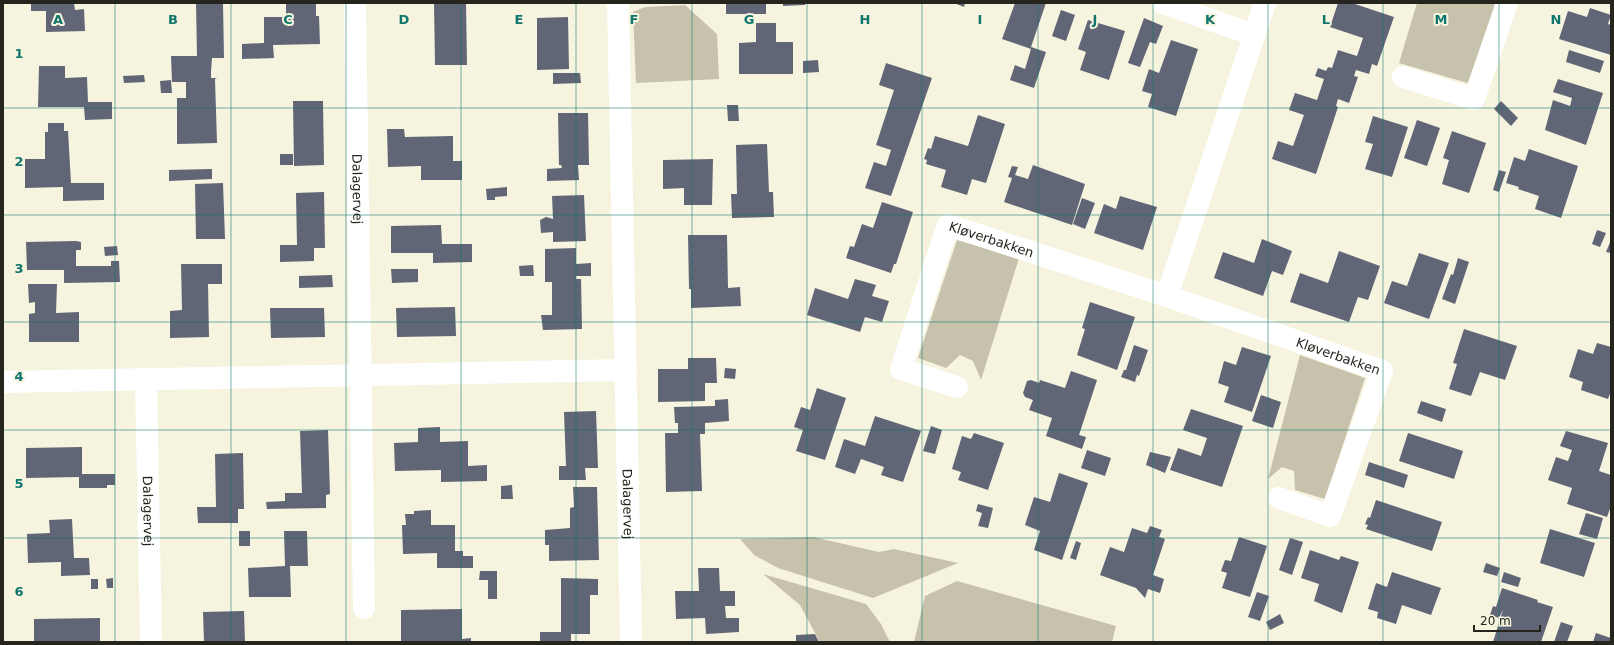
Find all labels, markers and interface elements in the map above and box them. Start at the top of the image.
text: A [53,12,63,27]
text: B [168,12,178,27]
text: C [283,12,293,27]
text: D [399,12,410,27]
text: E [515,12,523,27]
text: F [630,12,638,27]
text: G [744,12,754,27]
text: H [860,12,870,27]
text: I [978,12,982,27]
text: J [1092,12,1097,27]
text: K [1205,12,1216,27]
text: L [1322,12,1330,27]
text: M [1435,12,1447,27]
text: N [1551,12,1561,27]
text: 1 [14,46,24,61]
text: 2 [14,154,24,169]
street label: Dalagervej [349,154,365,224]
street label: Kløverbakken [947,219,1036,260]
text: 3 [14,261,24,276]
street label: Kløverbakken [1294,335,1382,378]
text: 4 [14,369,24,384]
street label: Dalagervej [620,468,636,539]
text: 5 [14,476,24,491]
street label: Dalagervej [140,476,156,546]
text: 6 [14,584,24,599]
scale bar [1474,607,1540,633]
text: 20 m [1480,614,1511,628]

